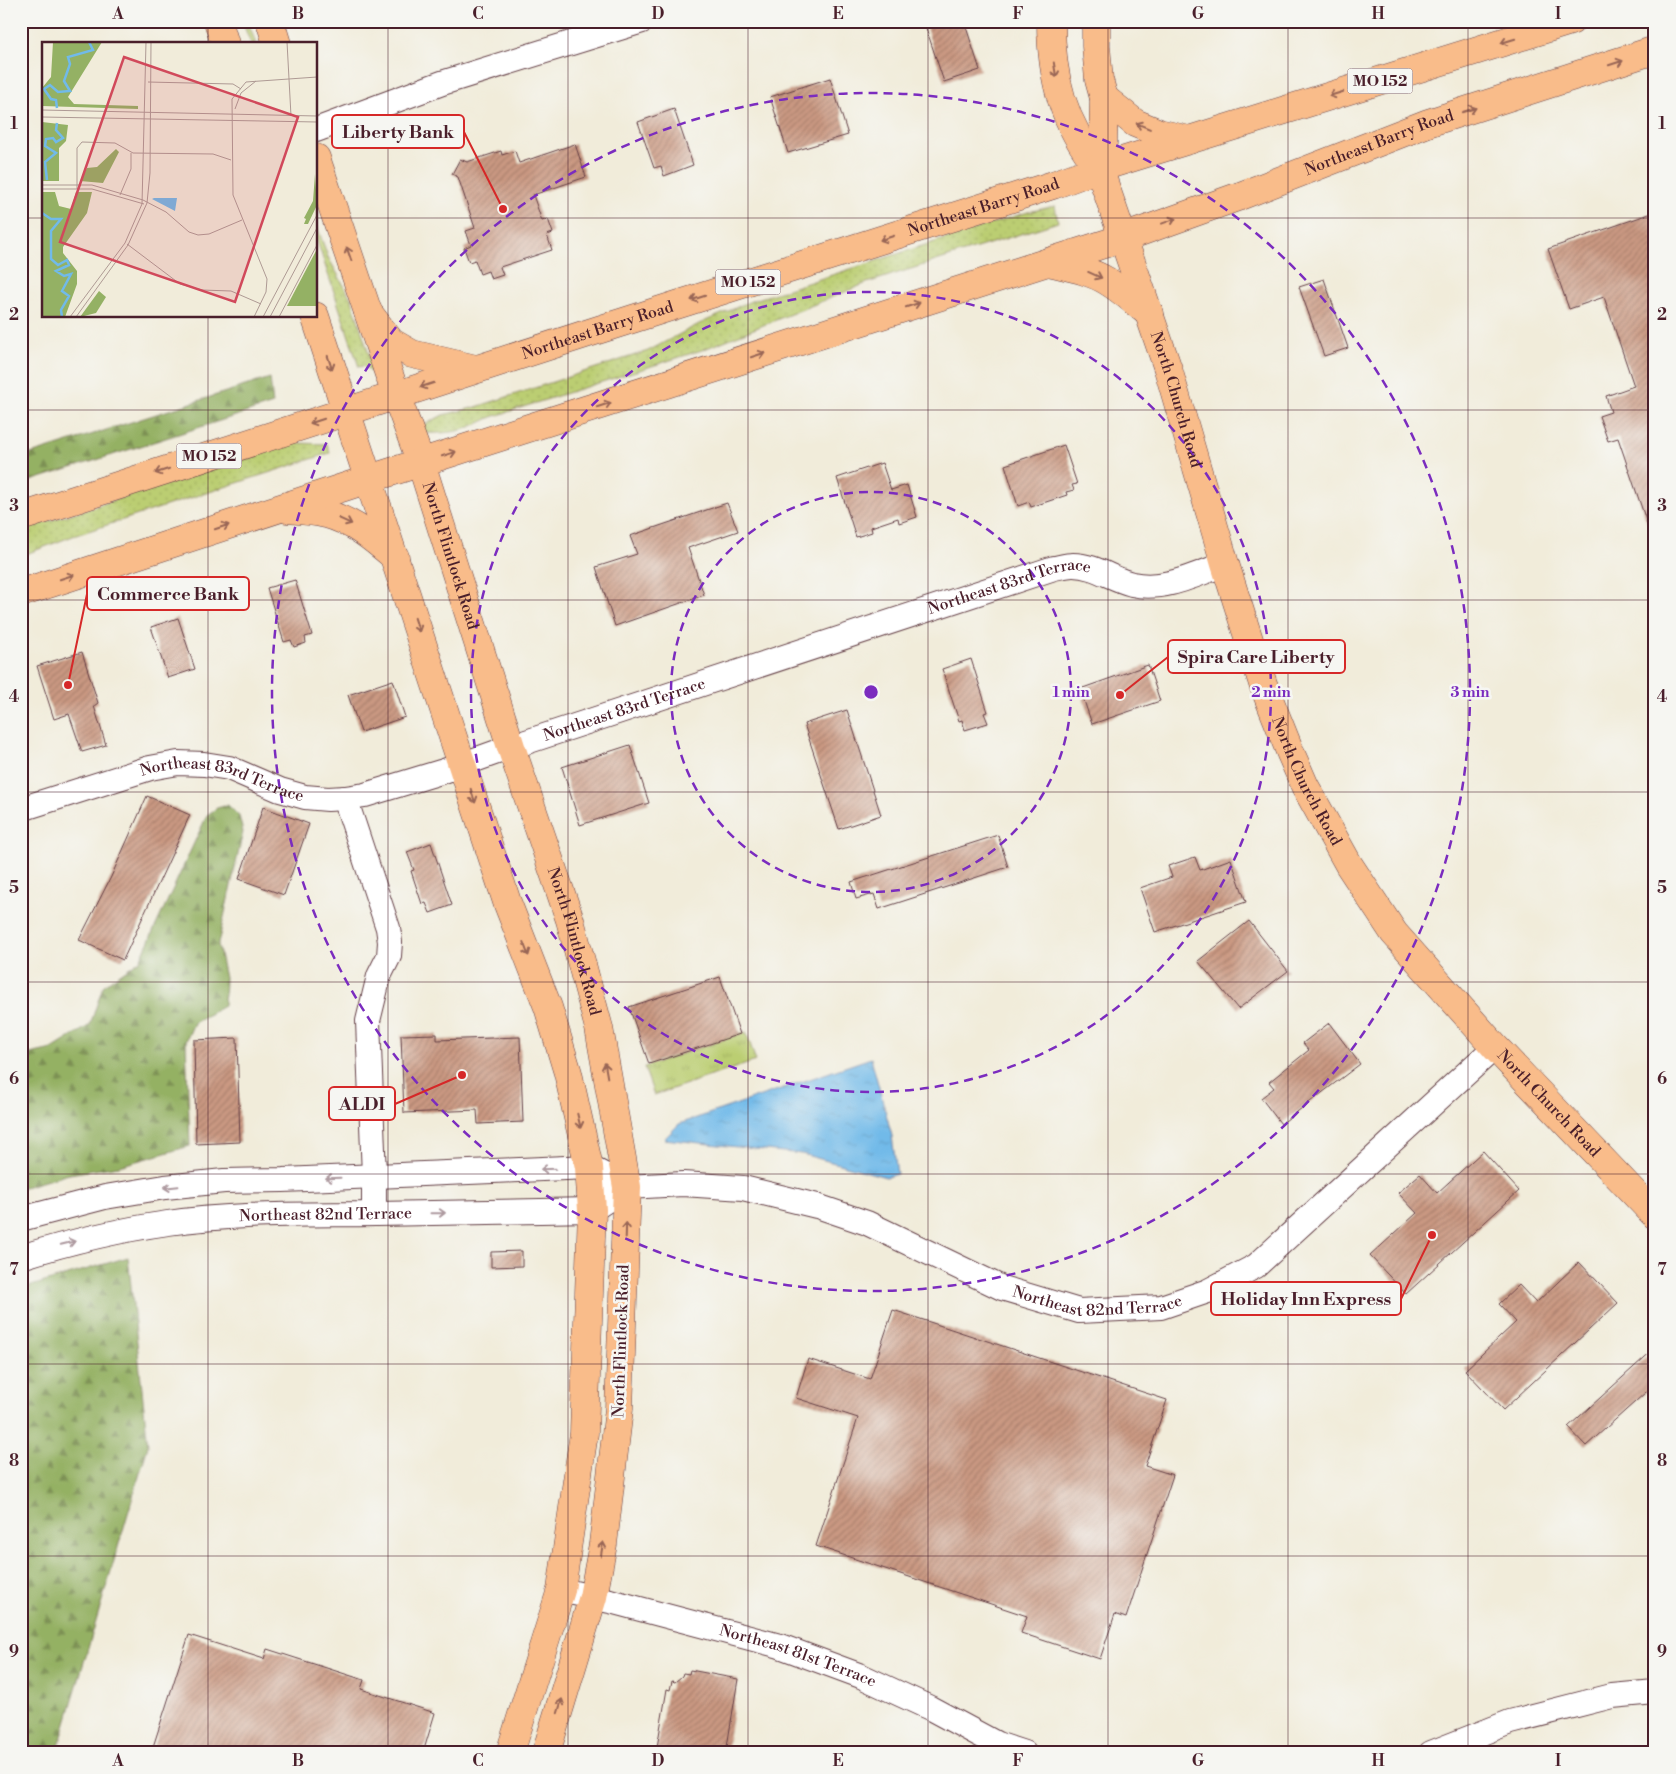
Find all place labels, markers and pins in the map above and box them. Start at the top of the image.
callout: Liberty Bank [332,115,464,148]
callout: Commerce Bank [87,577,249,610]
callout: Spira Care Liberty [1168,640,1345,673]
centre of rings [862,683,880,701]
callout: ALDI [329,1087,395,1120]
callout: Holiday Inn Express [1211,1282,1401,1315]

